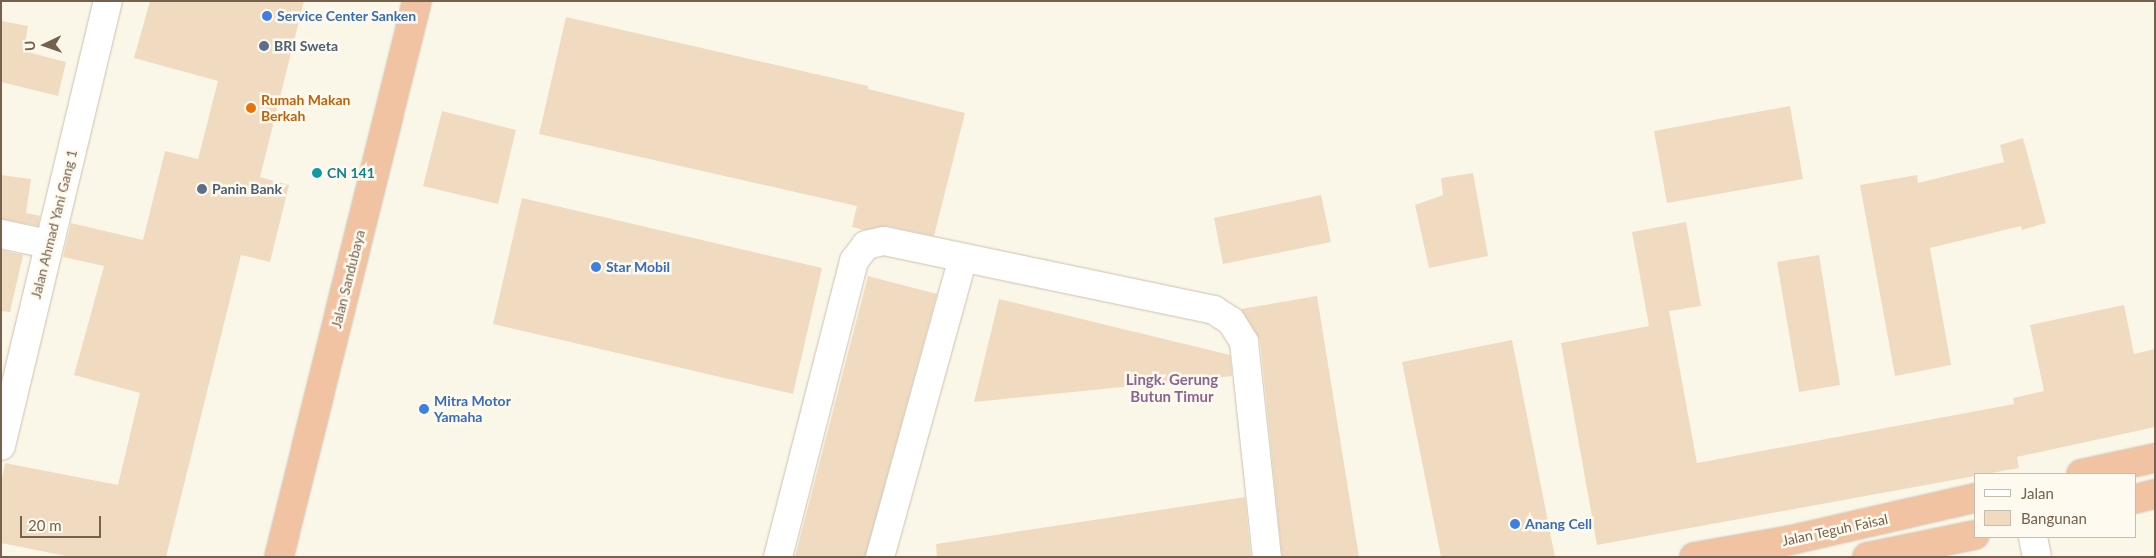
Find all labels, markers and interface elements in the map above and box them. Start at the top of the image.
place label: Service Center Sanken [277,8,417,24]
marker: Service Center Sanken [261,10,273,22]
north arrow [20,20,70,70]
place label: BRI Sweta [274,38,338,54]
text: U [21,40,38,51]
marker: BRI Sweta [258,40,270,52]
place label: Rumah Makan Berkah [261,92,350,124]
marker: Rumah Makan Berkah [245,102,257,114]
street label: Jalan Ahmad Yani Gang 1 [27,147,81,301]
place label: CN 141 [327,165,375,181]
marker: CN 141 [311,167,323,179]
place label: Panin Bank [212,181,282,197]
marker: Panin Bank [196,183,208,195]
street label: Jalan Sandubaya [328,228,368,330]
place label: Star Mobil [606,259,670,275]
marker: Star Mobil [590,261,602,273]
district label: Lingk. Gerung Butun Timur [1126,370,1218,405]
place label: Mitra Motor Yamaha [434,393,511,426]
marker: Mitra Motor Yamaha [418,403,430,415]
legend [1974,473,2136,538]
text: Jalan [2021,484,2054,502]
scale bar [22,506,104,538]
text: Bangunan [2021,509,2087,527]
street label: Jalan Teguh Faisal [1780,511,1890,549]
text: 20 m [28,516,62,534]
place label: Anang Cell [1525,516,1592,532]
marker: Anang Cell [1509,518,1521,530]

